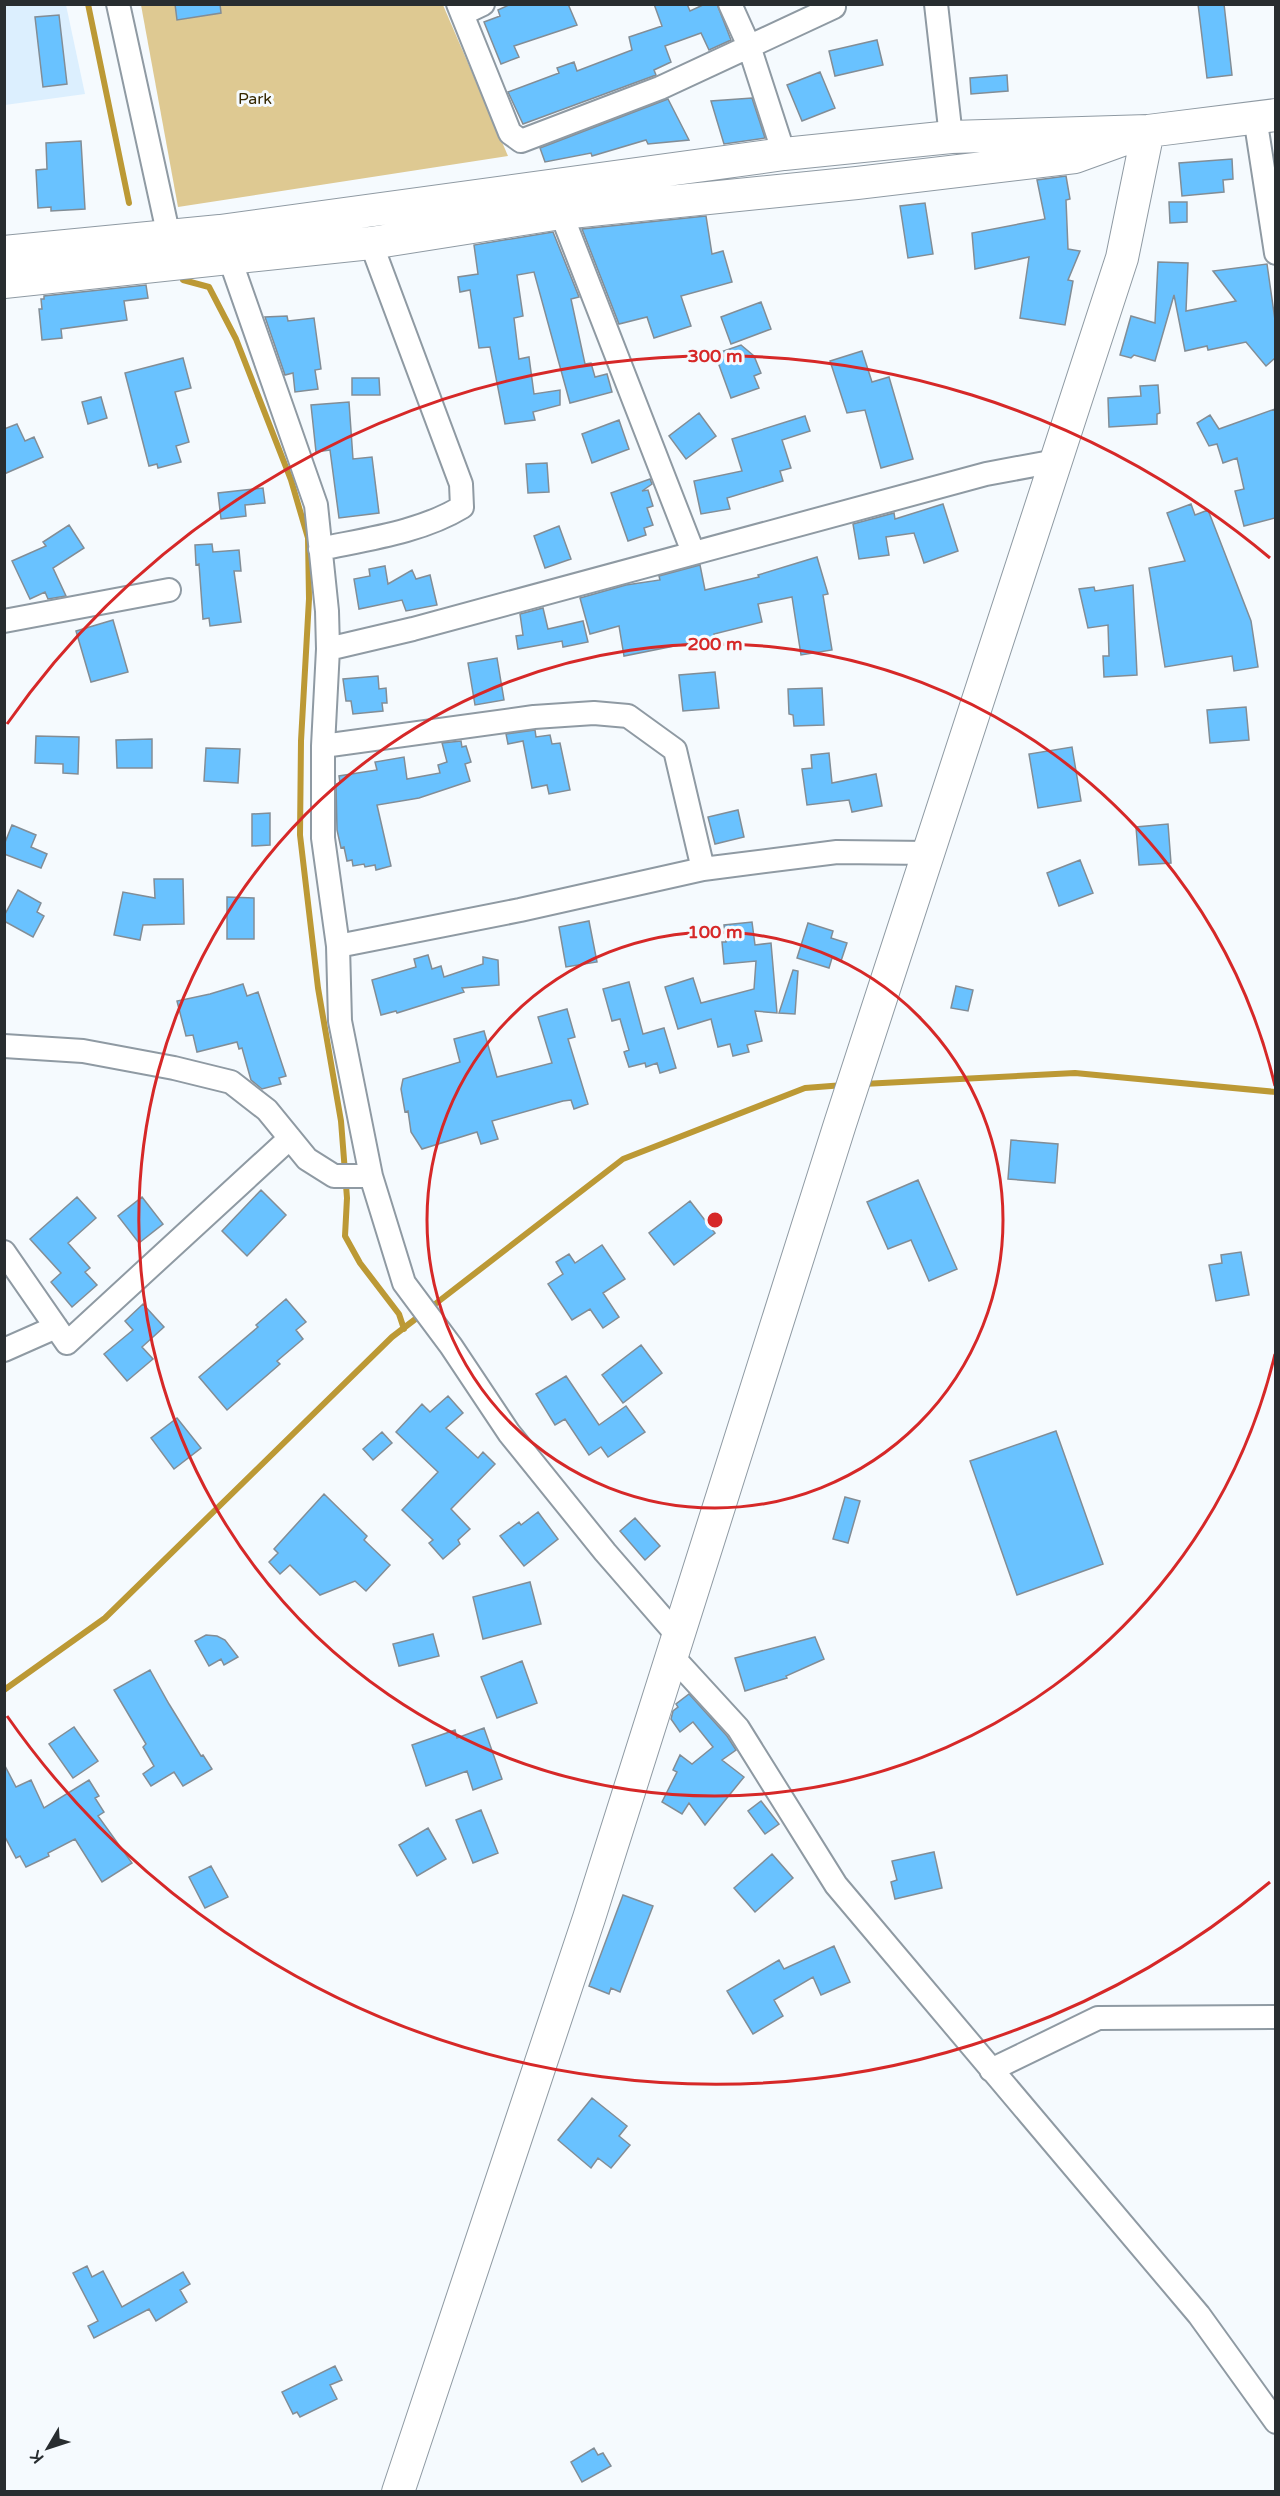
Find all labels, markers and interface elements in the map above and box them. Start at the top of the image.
park label: Park [238,89,272,109]
text: 300 m [687,345,743,367]
text: 200 m [687,633,743,655]
text: 100 m [687,921,743,943]
centre of rings [705,1210,725,1230]
north arrow [18,2418,78,2478]
text: K [26,2446,48,2467]

